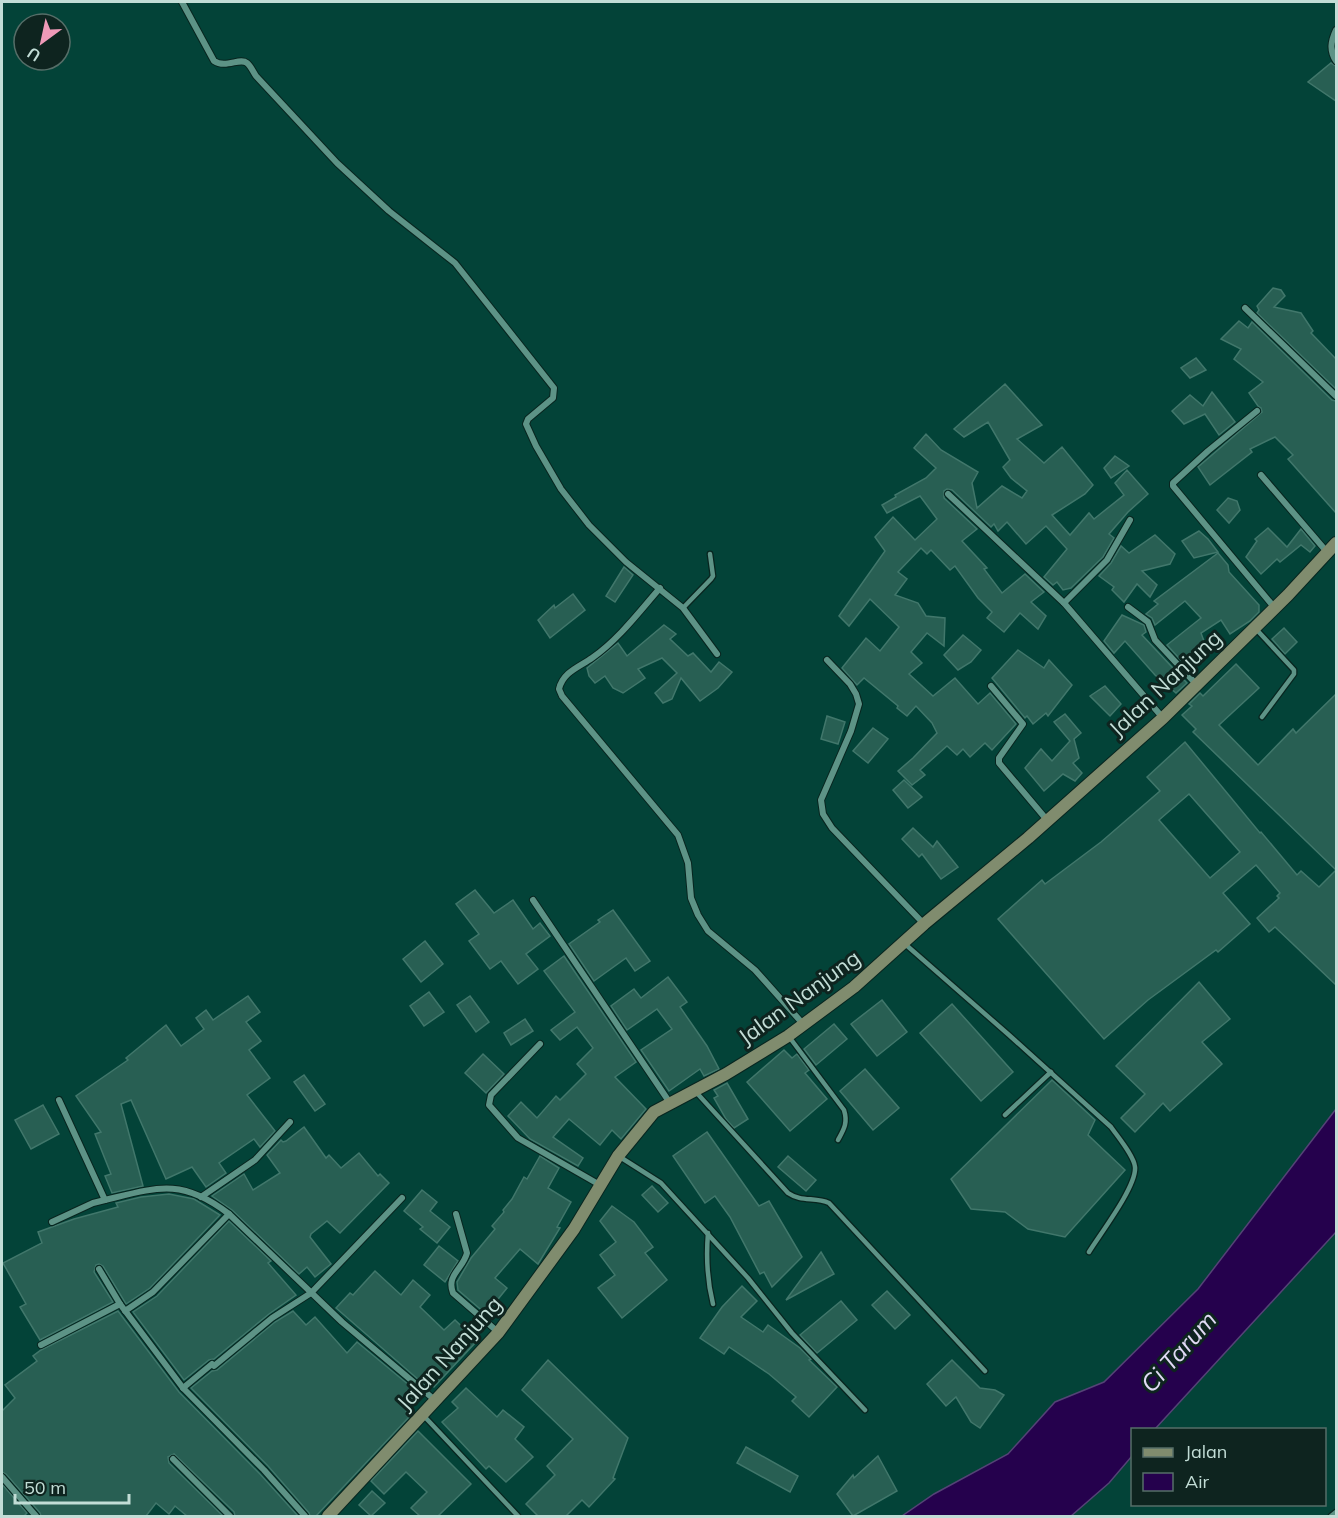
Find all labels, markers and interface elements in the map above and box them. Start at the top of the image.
north arrow [12,12,72,72]
text: U [23,43,44,66]
street label: Jalan Nanjung [1103,624,1227,742]
street label: Jalan Nanjung [732,943,866,1051]
street label: Jalan Nanjung [390,1290,508,1416]
water label: Ci Tarum [1134,1304,1223,1398]
legend [1131,1428,1326,1506]
text: Jalan [1185,1440,1227,1463]
scale bar [15,1467,129,1505]
text: Air [1185,1470,1210,1493]
text: 50 m [24,1476,66,1499]

